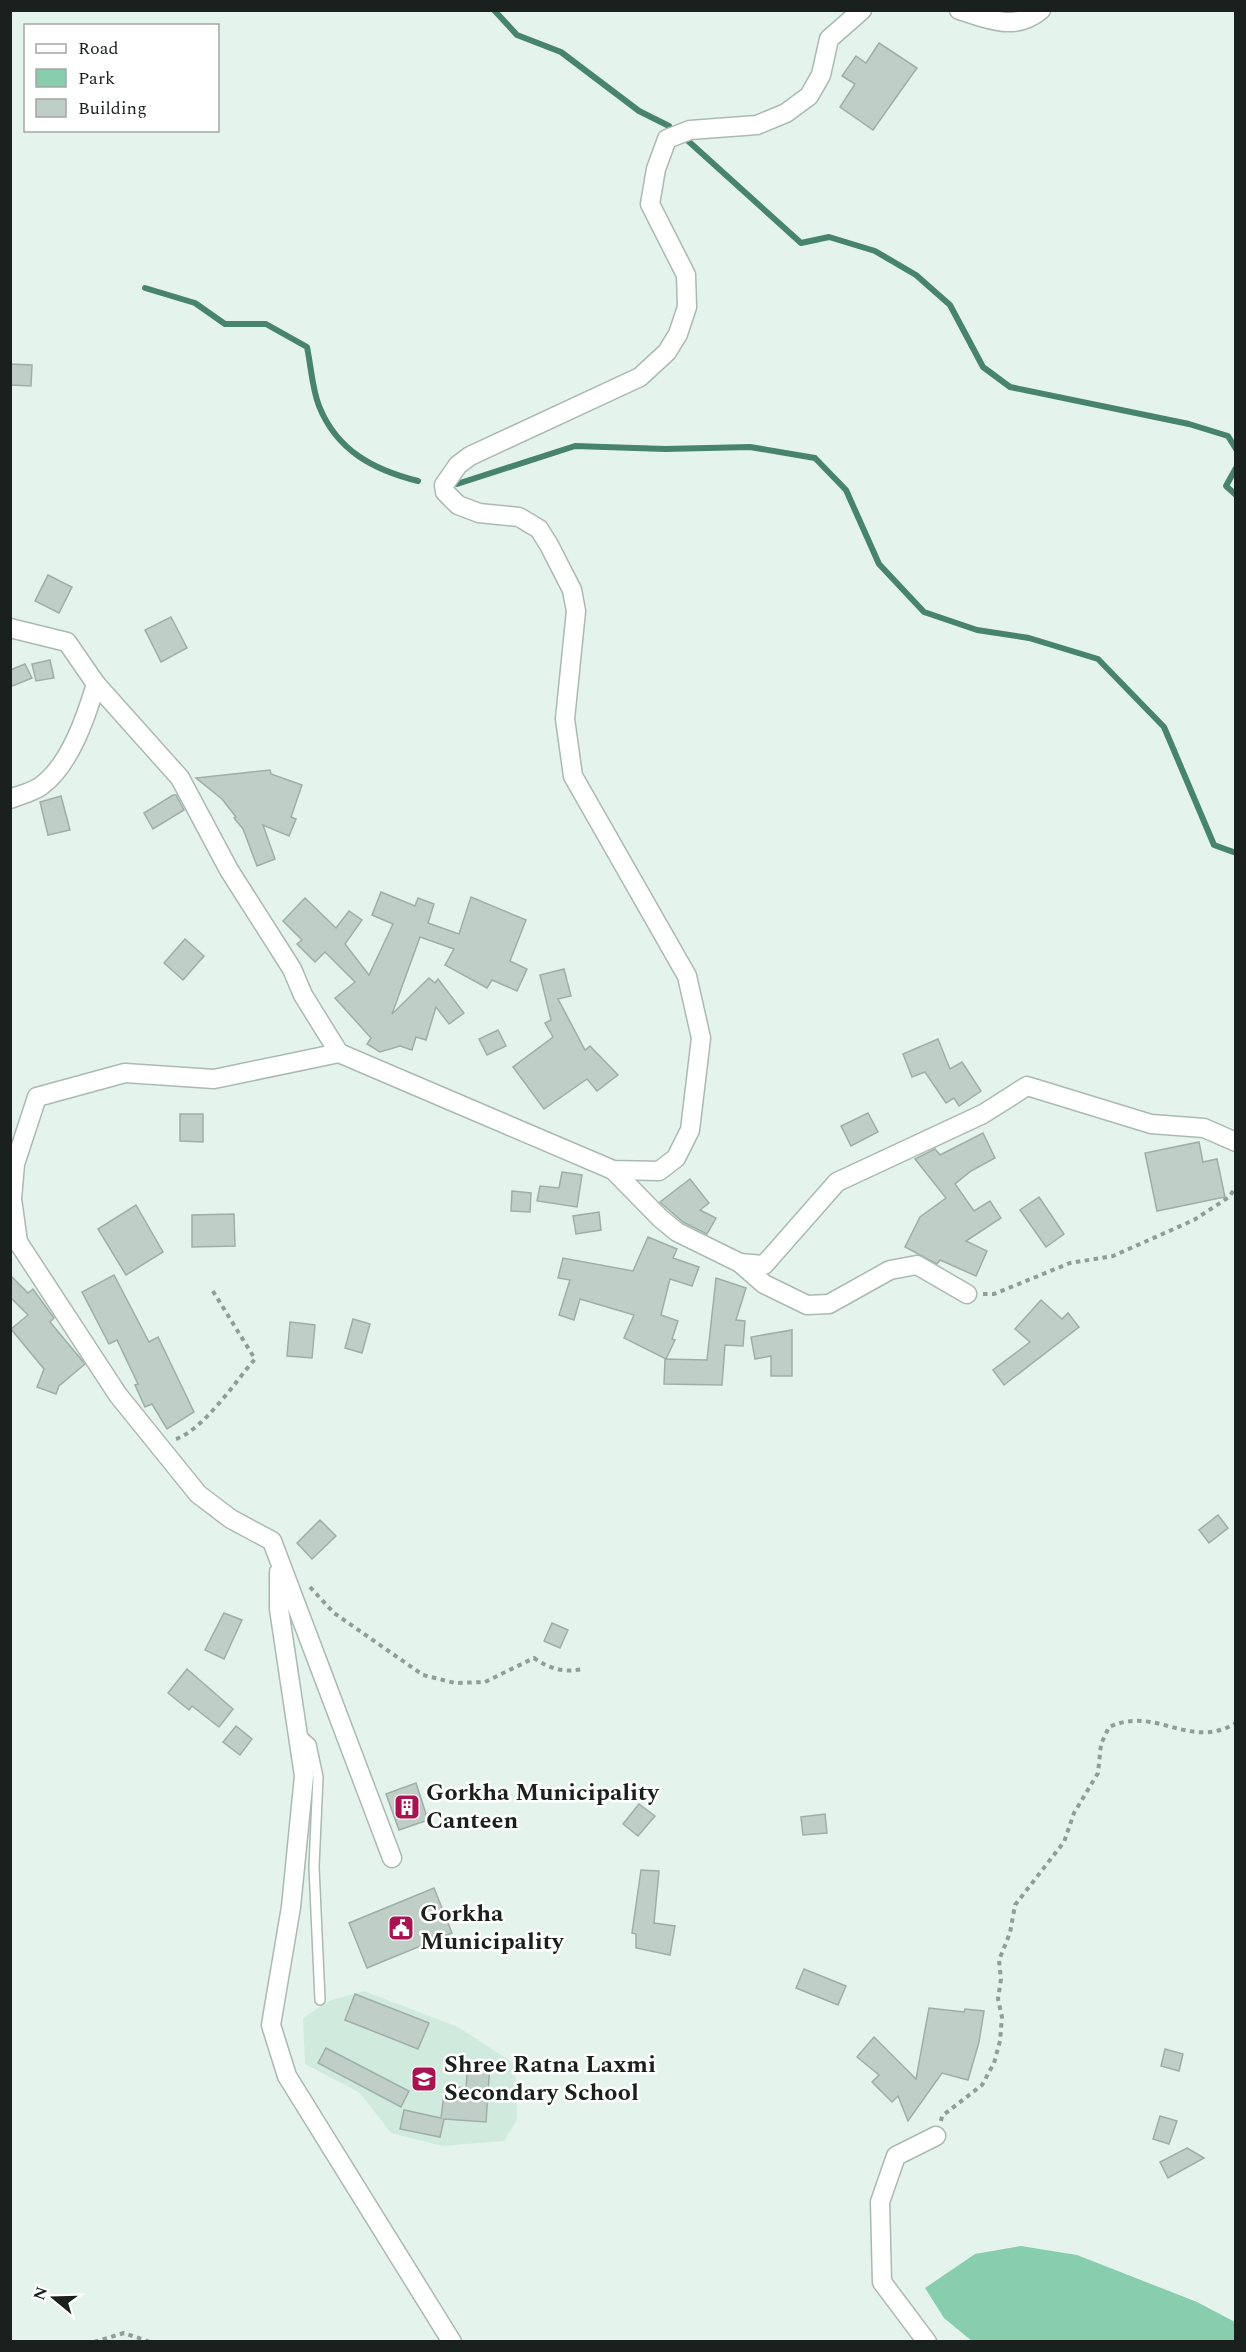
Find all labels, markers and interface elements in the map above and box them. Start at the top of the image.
legend [24,24,219,132]
text: Road [78,35,119,62]
text: Park [78,65,115,92]
text: Building [78,95,147,122]
place label: Gorkha Municipality Canteen [426,1775,660,1839]
building icon: Gorkha Municipality Canteen [392,1792,422,1822]
place label: Gorkha Municipality [420,1896,565,1960]
public building icon: Gorkha Municipality [386,1913,416,1943]
place label: Shree Ratna Laxmi Secondary School [444,2047,656,2111]
school or university icon: Shree Ratna Laxmi Secondary School [409,2064,439,2094]
north arrow [24,2268,84,2328]
text: N [27,2283,54,2304]

